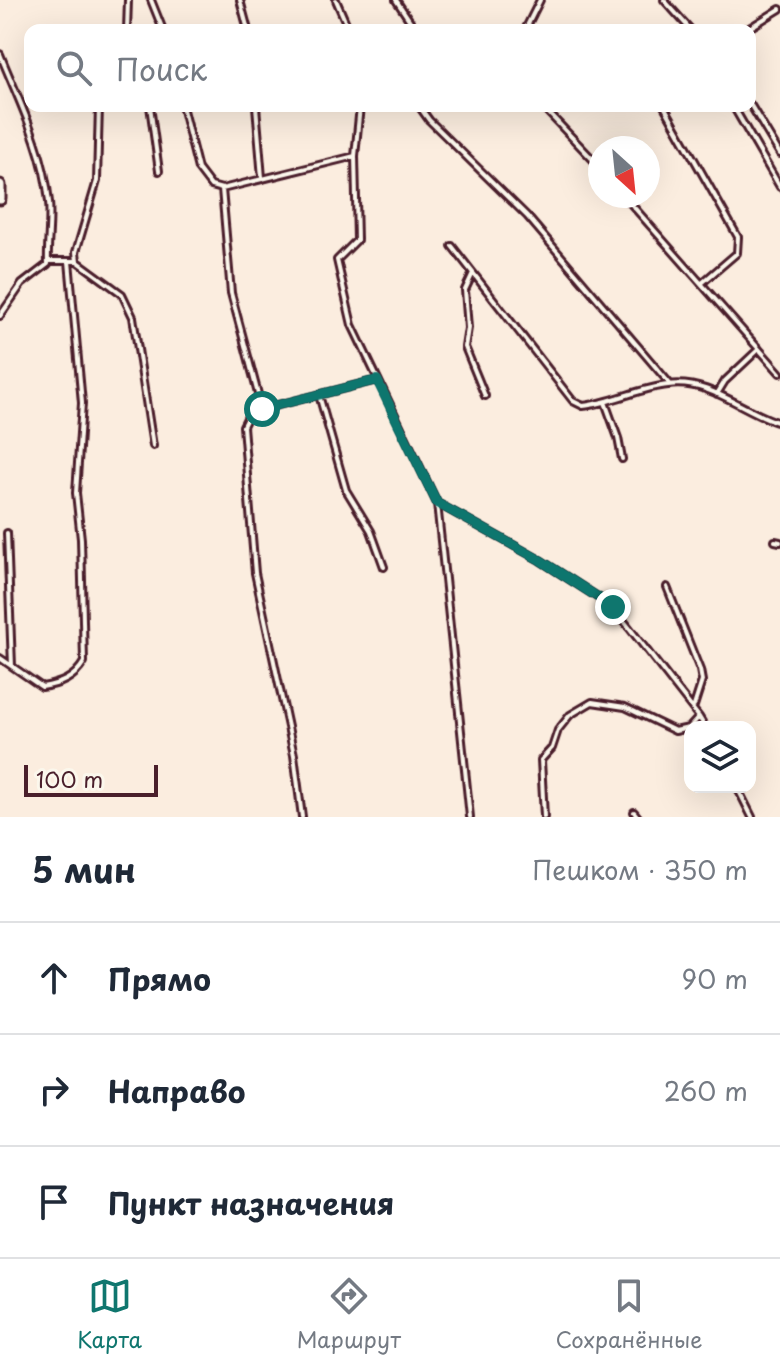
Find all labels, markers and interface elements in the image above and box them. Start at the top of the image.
search box [24,24,756,112]
icon: search [52,46,96,90]
text: Поиск [116,46,207,91]
north arrow [588,136,660,208]
route start [244,391,280,427]
route end [595,589,631,625]
map controls [684,721,756,793]
button: layers [684,721,756,793]
scale bar [24,761,158,797]
text: 100 m [36,762,103,795]
text: 5 мин [32,843,136,895]
text: Пешком · 350 m [532,850,748,889]
icon: ahead [32,956,76,1000]
text: Прямо [108,956,211,1001]
text: 90 m [681,959,748,998]
icon: right [32,1068,76,1112]
text: Направо [108,1068,246,1113]
text: 260 m [664,1071,748,1110]
icon: arrive [32,1180,76,1224]
text: Пункт назначения [108,1180,394,1225]
tab: Карта [77,1274,142,1355]
tab: Маршрут [297,1274,401,1355]
tab: Сохранённые [556,1274,703,1355]

